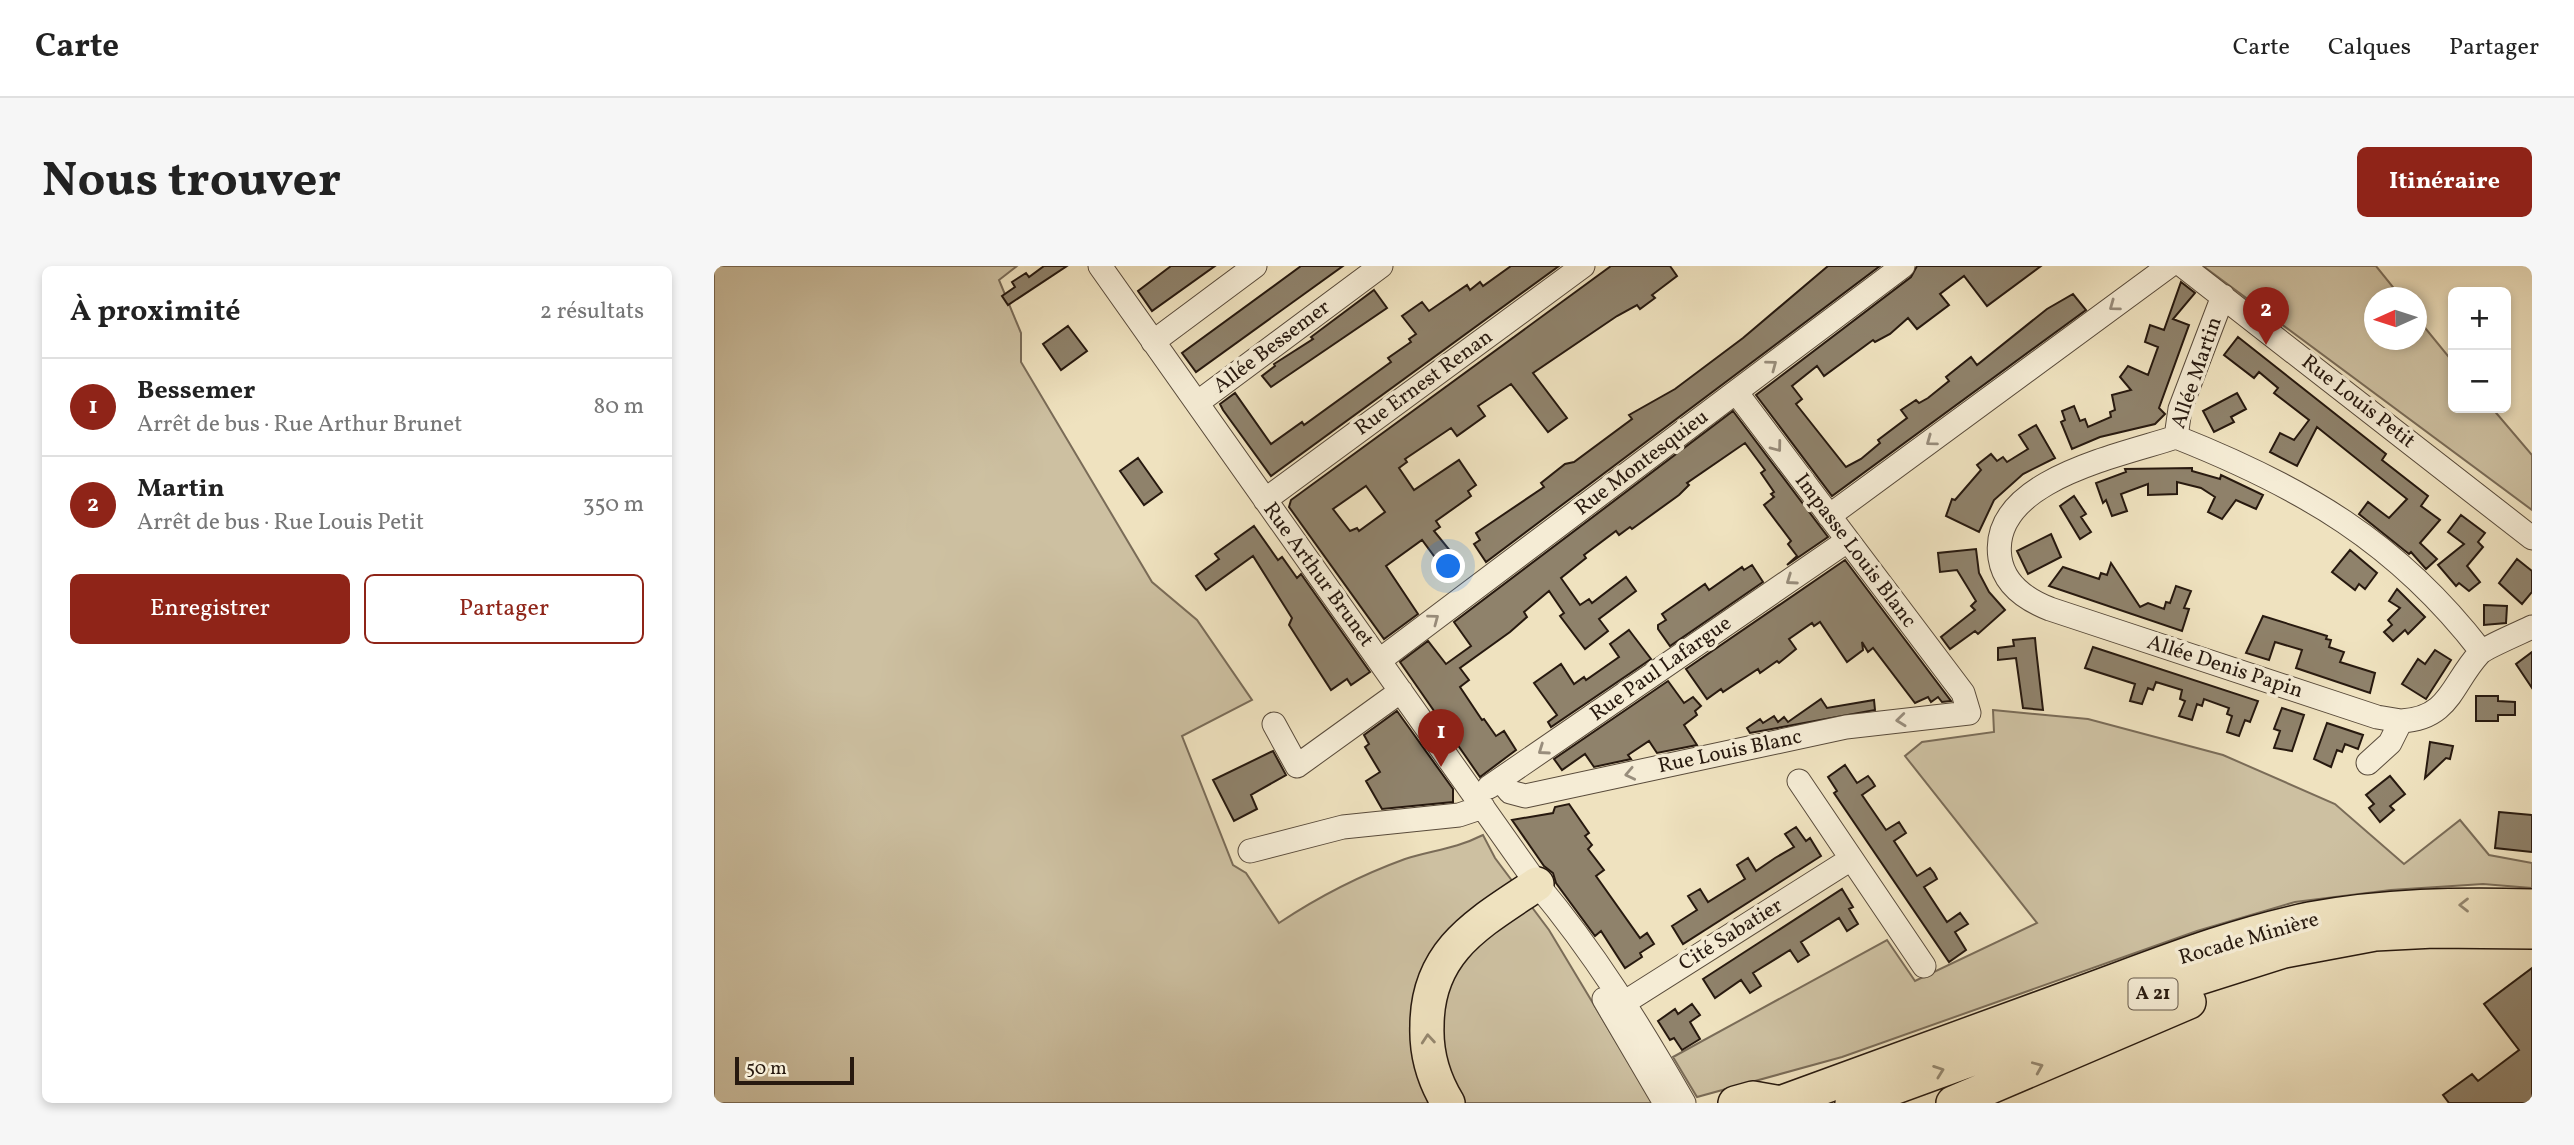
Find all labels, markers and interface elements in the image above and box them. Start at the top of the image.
text: Carte [35,25,119,71]
text: Carte [2233,31,2290,65]
text: Calques [2328,31,2411,65]
text: Partager [2449,31,2539,65]
button: Itinéraire [2357,147,2532,217]
text: Nous trouver [42,148,341,217]
pin: 2 [2243,287,2289,345]
north arrow [2364,287,2427,350]
map controls [2448,287,2511,413]
button: + [2448,287,2511,350]
text: À proximité [70,291,241,333]
street label: Allée Bessemer [1207,293,1337,401]
text: 2 résultats [540,296,644,328]
one-way arrow [2109,298,2122,311]
street label: Allée Martin [2164,313,2230,433]
street label: Rue Ernest Renan [1349,323,1499,443]
street label: Rue Louis Petit [2295,348,2421,456]
button: − [2448,350,2511,413]
one-way arrow [1765,360,1777,373]
text: Bessemer [137,373,255,409]
text: 1 [88,391,98,423]
text: 80 m [594,391,644,423]
street label: Rue Montesquieu [1569,403,1715,523]
text: Arrêt de bus · Rue Arthur Brunet [137,409,462,441]
one-way arrow [1926,433,1939,446]
one-way arrow [1768,439,1781,452]
street label: Impasse Louis Blanc [1787,468,1923,634]
text: Martin [137,471,225,507]
text: 2 [87,489,99,521]
text: 350 m [583,489,644,521]
street label: Rue Arthur Brunet [1256,497,1380,653]
text: Arrêt de bus · Rue Louis Petit [137,507,424,539]
your location [1431,549,1465,583]
one-way arrow [1786,571,1799,584]
button: Enregistrer [70,574,350,644]
button: Partager [364,574,644,644]
street label: Rue Paul Lafargue [1584,609,1738,729]
one-way arrow [1426,615,1439,628]
street label: Allée Denis Papin [2143,628,2307,706]
pin: 1 [1418,709,1464,767]
one-way arrow [1895,713,1907,728]
street label: Rue Louis Blanc [1655,723,1805,781]
one-way arrow [1538,742,1551,754]
one-way arrow [1624,765,1636,780]
street label: Cité Sabatier [1673,891,1789,978]
one-way arrow [2458,897,2469,913]
street label: Rocade Minière [2176,905,2322,973]
road number: A 21 [2128,978,2178,1010]
one-way arrow [1421,1033,1436,1044]
scale bar [735,1054,854,1086]
text: 50 m [746,1056,787,1082]
one-way arrow [2032,1062,2044,1076]
one-way arrow [1933,1066,1945,1080]

